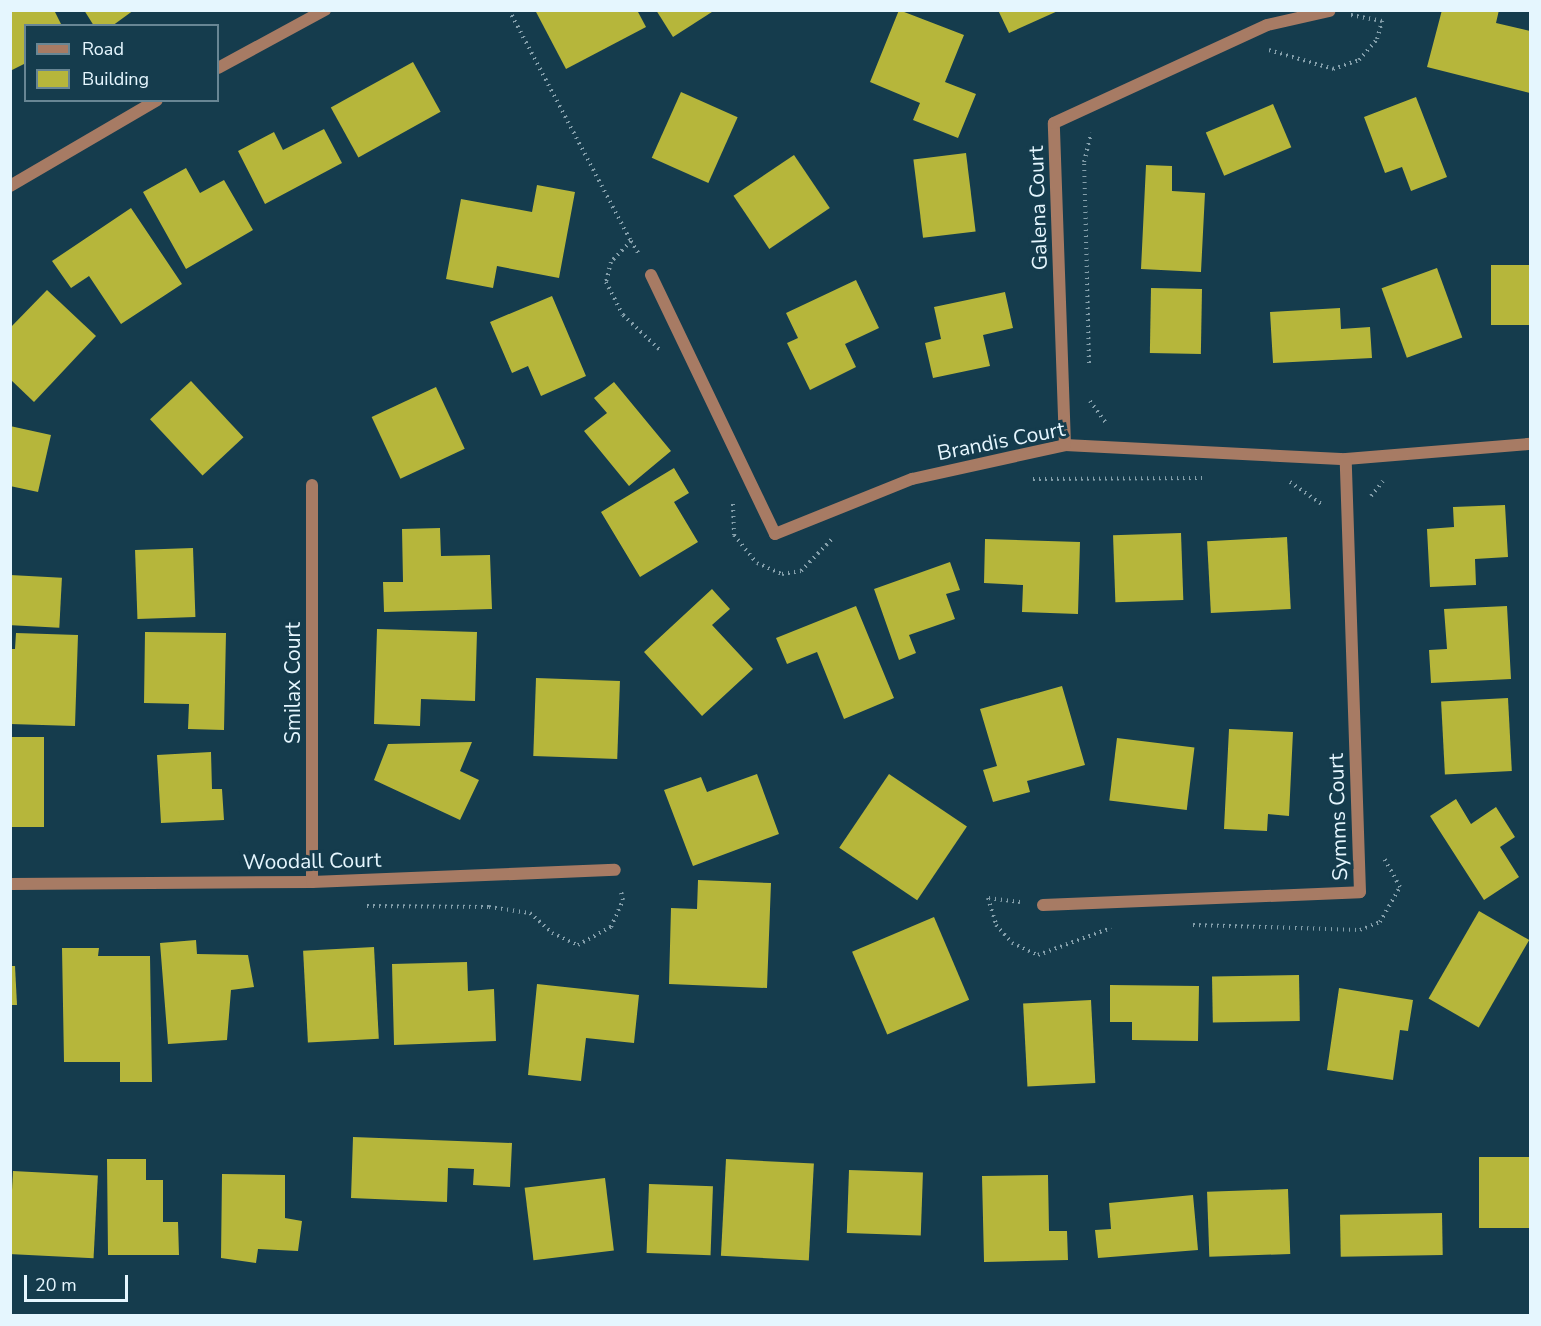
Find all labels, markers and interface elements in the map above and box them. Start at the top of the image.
legend [24,24,219,102]
text: Road [82,37,124,61]
text: Building [82,67,149,91]
street label: Galena Court [1023,145,1053,271]
street label: Brandis Court [935,416,1067,466]
street label: Smilax Court [280,622,306,744]
street label: Symms Court [1323,753,1353,881]
street label: Woodall Court [242,847,382,875]
scale bar [27,1263,130,1301]
text: 20 m [35,1273,77,1297]

